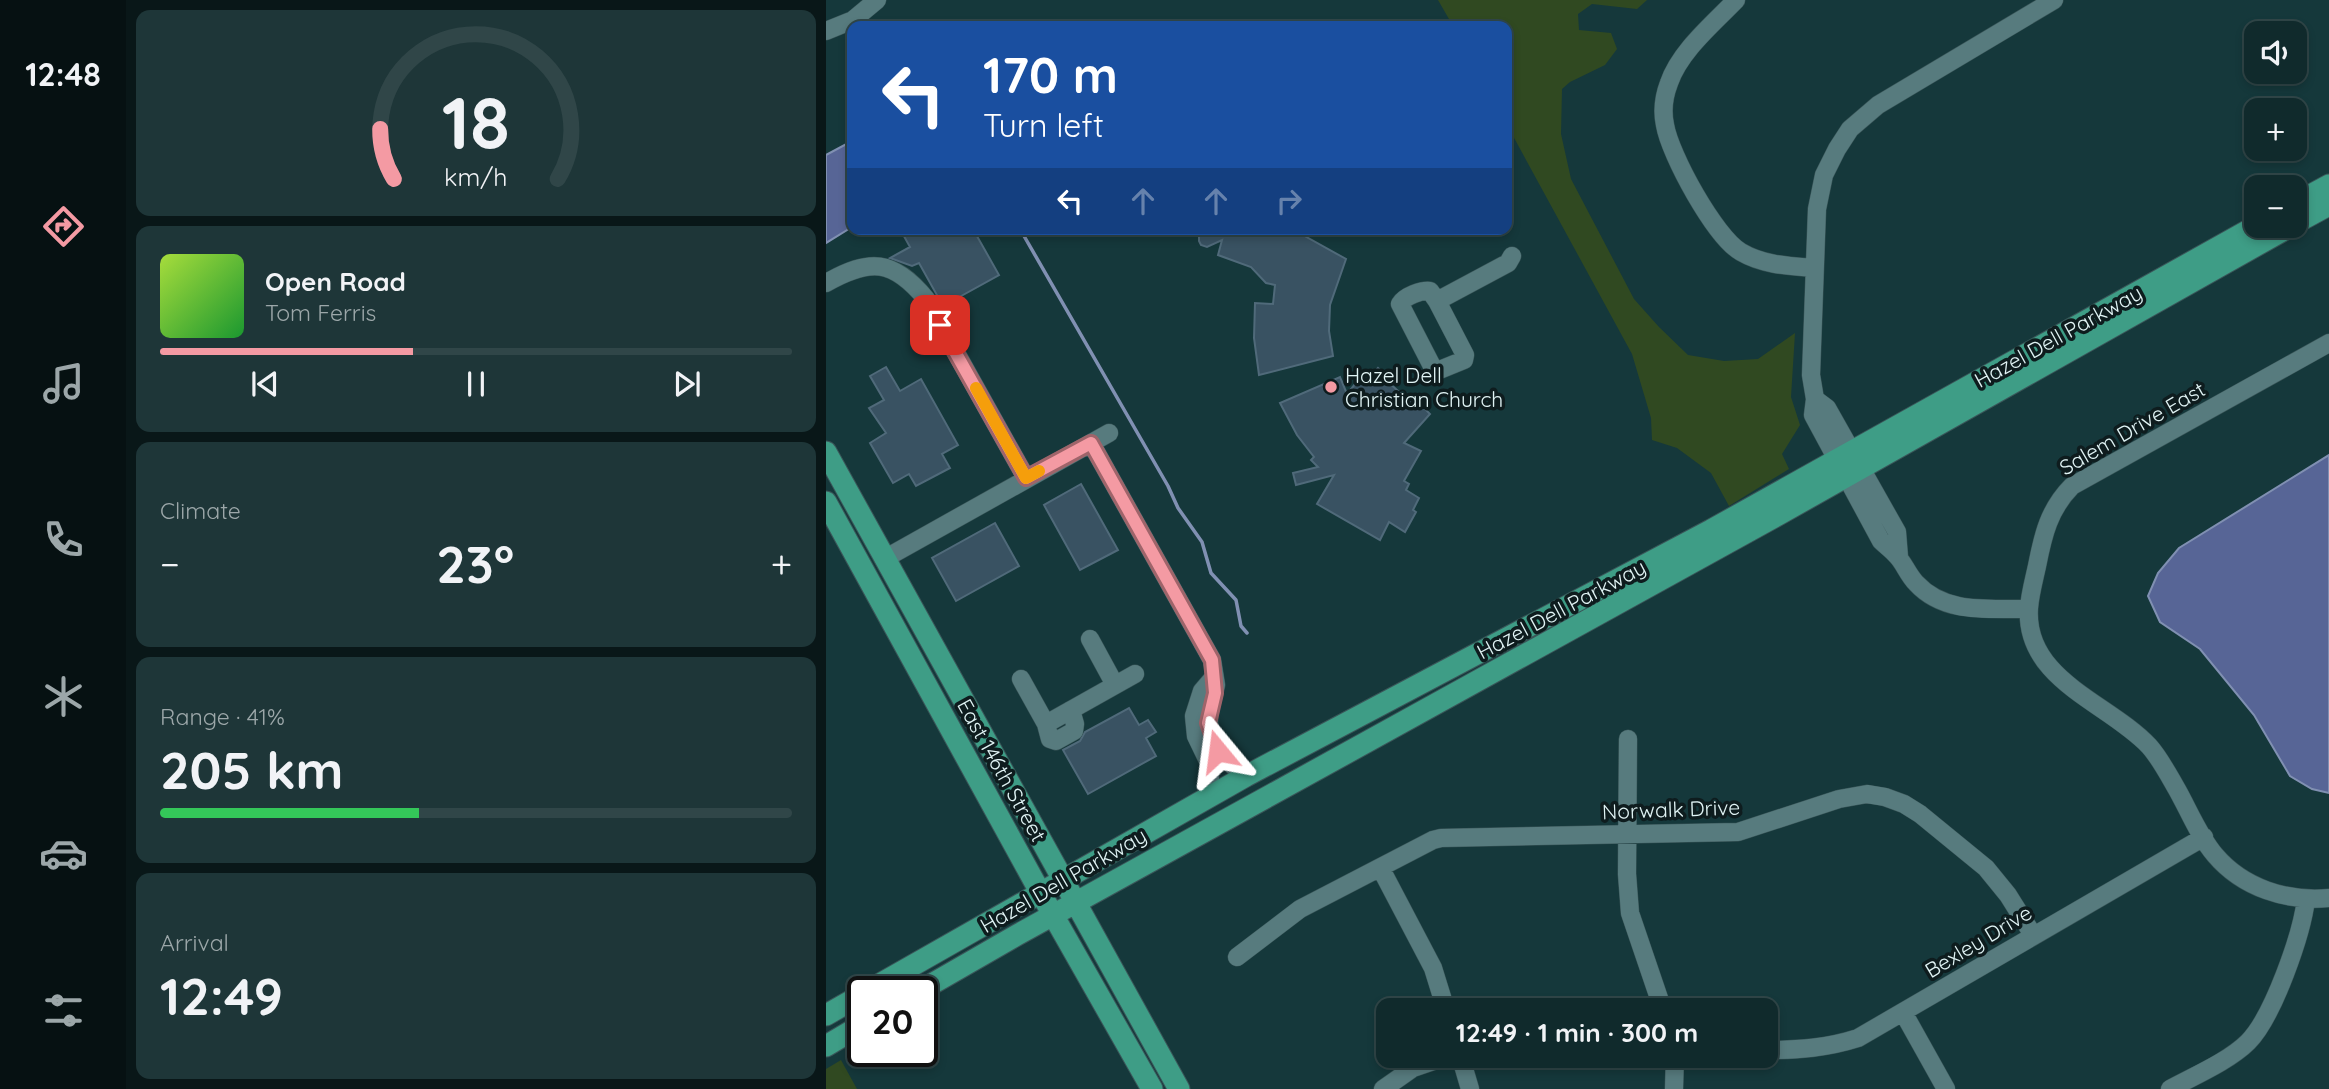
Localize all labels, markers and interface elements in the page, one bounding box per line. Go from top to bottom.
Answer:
map controls [2244,21,2307,238]
button: sound [2244,21,2307,84]
text: 170 m [983,44,1118,105]
icon: left [868,49,959,140]
text: 12:48 [25,54,101,94]
text: 18 [442,76,510,167]
button: + [2244,98,2307,161]
text: Turn left [983,105,1104,145]
text: km/h [444,161,508,192]
button: − [2244,175,2307,238]
icon: left [1051,182,1089,220]
icon: ahead [1124,182,1162,220]
icon: ahead [1197,182,1235,220]
icon: right [1270,182,1308,220]
icon: directions [39,202,88,251]
text: Open Road [265,265,406,298]
street label: Hazel Dell Parkway [1970,279,2146,393]
pin [910,295,970,355]
text: Tom Ferris [265,298,376,327]
icon: arrive [921,306,959,344]
icon: music [39,359,88,408]
place label: Hazel Dell Christian Church [1345,362,1503,412]
icon: previous [246,365,284,403]
icon: pause [457,365,495,403]
icon: next [668,365,706,403]
street label: Salem Drive East [2055,376,2209,480]
marker: Hazel Dell Christian Church [1323,379,1339,395]
text: Climate [160,496,241,525]
icon: phone [39,515,88,564]
text: 23° [436,531,514,596]
text: − [160,540,180,588]
text: + [771,540,792,588]
street label: Hazel Dell Parkway [1472,553,1650,665]
icon: climate [39,672,88,721]
street label: East 146th Street [952,694,1052,846]
text: Range · 41% [160,702,285,731]
position arrow [1181,714,1255,788]
text: 205 km [160,737,344,802]
street label: Norwalk Drive [1602,794,1740,824]
street label: Hazel Dell Parkway [975,822,1151,938]
icon: car [39,829,88,878]
street label: Bexley Drive [1920,899,2036,983]
text: Arrival [160,928,229,957]
text: 12:49 [160,963,283,1028]
speed limit sign: 20 [847,976,938,1067]
icon: filters [39,986,88,1035]
text: 12:49 · 1 min · 300 m [1456,1016,1698,1049]

